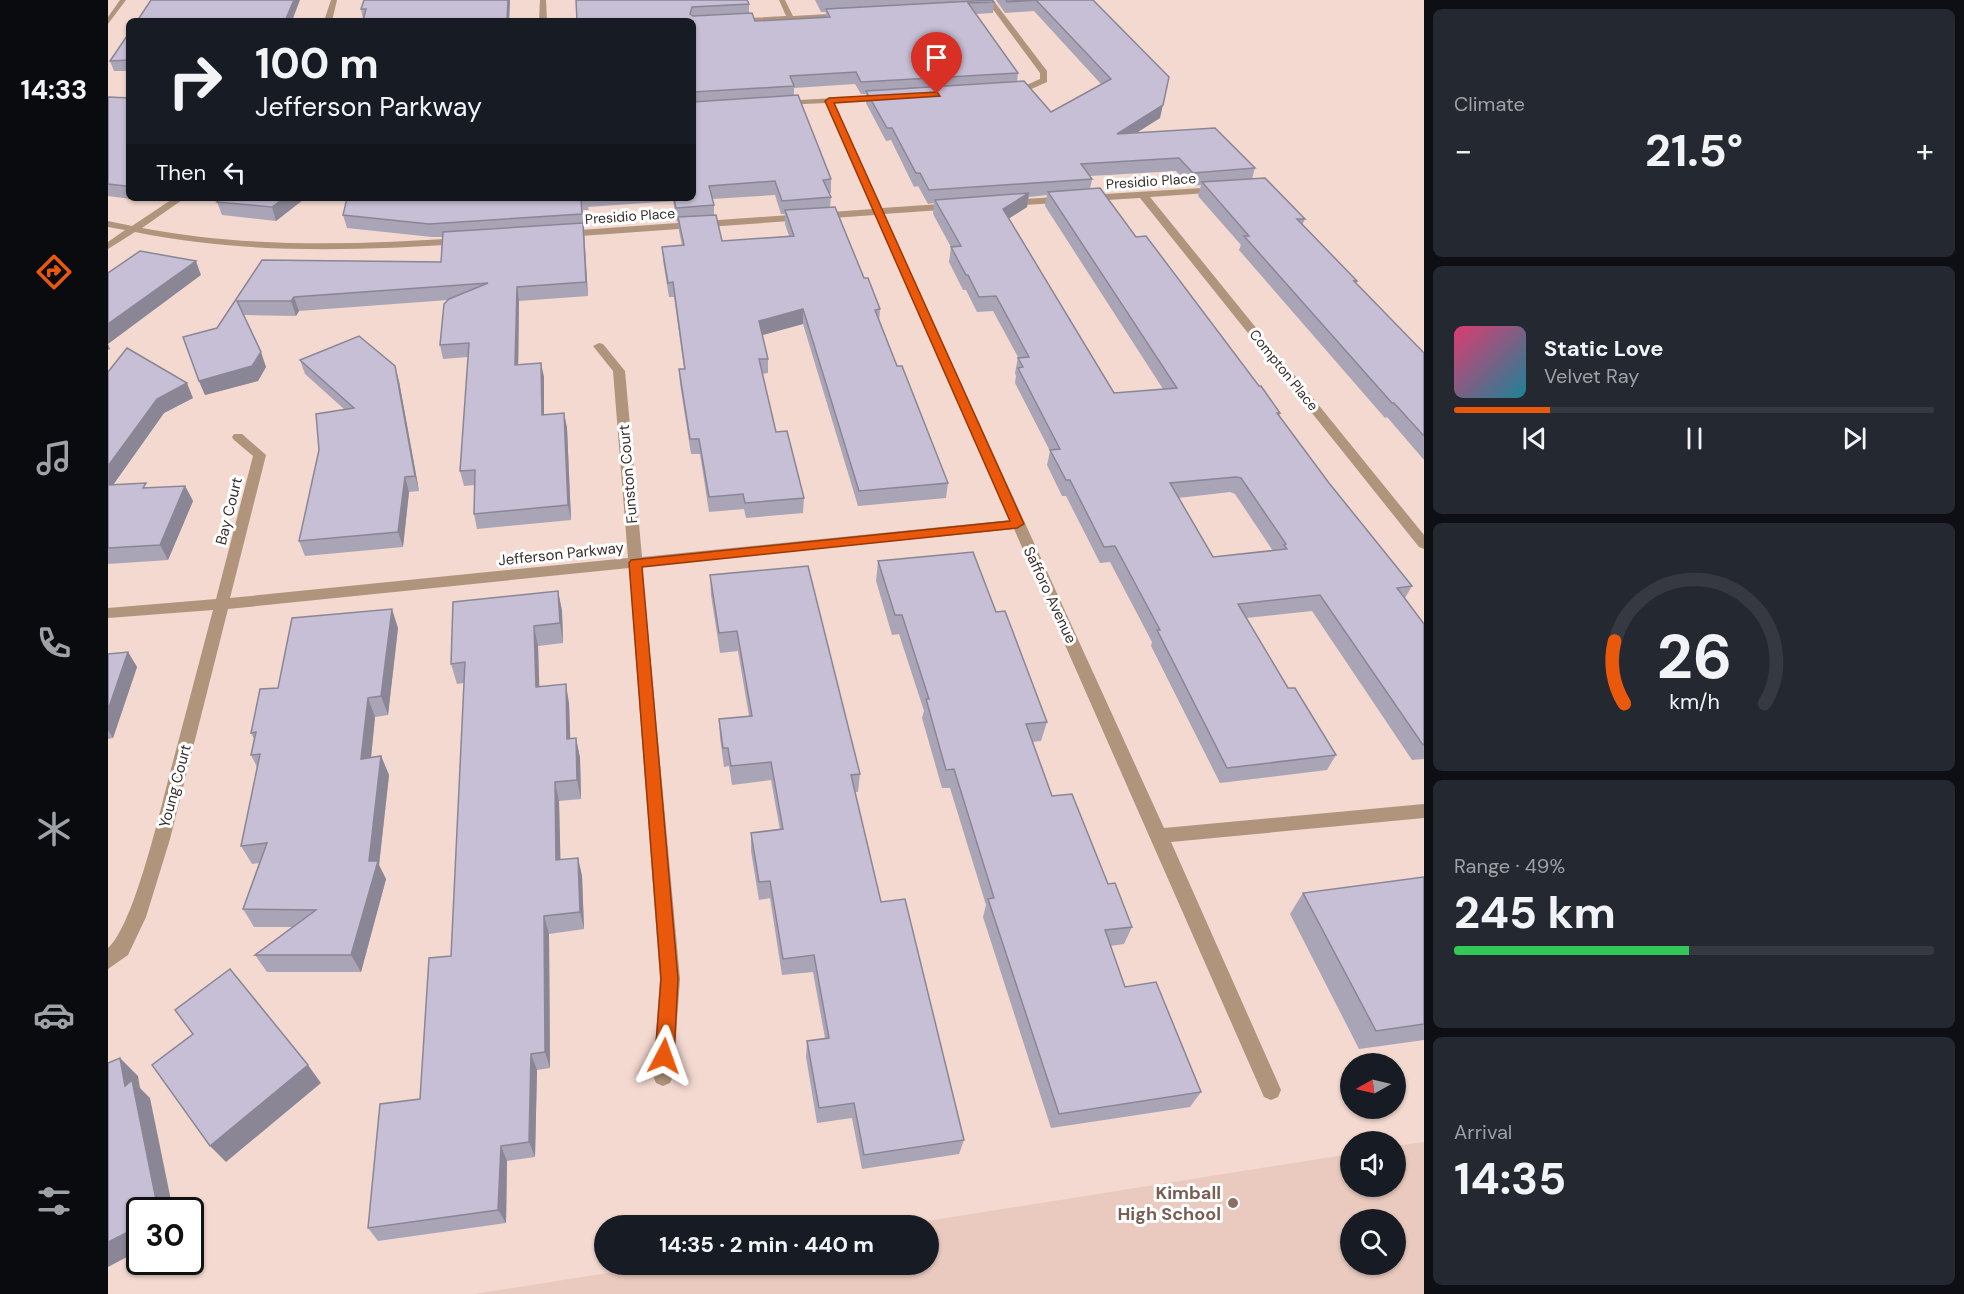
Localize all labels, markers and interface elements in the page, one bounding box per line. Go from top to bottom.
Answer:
pin [911,32,962,94]
text: 100 m [255,36,379,91]
icon: arrive [920,41,953,74]
icon: right [156,42,234,120]
text: 14:33 [21,72,87,107]
text: Jefferson Parkway [255,89,482,124]
text: Climate [1454,91,1525,117]
text: 21.5° [1645,121,1743,180]
text: − [1454,129,1472,172]
text: + [1916,129,1934,172]
icon: left [218,156,251,189]
text: Then [156,158,206,187]
street label: Presidio Place [1105,169,1197,193]
street label: Presidio Place [584,204,676,228]
icon: directions [33,251,75,293]
street label: Compton Place [1246,326,1322,414]
text: Static Love [1544,334,1664,363]
text: Velvet Ray [1544,363,1639,389]
icon: previous [1518,422,1551,455]
icon: pause [1678,422,1711,455]
icon: next [1838,422,1871,455]
street label: Funston Court [614,424,642,524]
icon: music [33,437,75,479]
street label: Bay Court [211,475,247,547]
street label: Jefferson Parkway [497,537,625,571]
street label: Safforo Avenue [1019,543,1081,647]
text: 26 [1656,616,1732,697]
icon: phone [33,622,75,664]
text: km/h [1669,688,1719,716]
street label: Young Court [154,742,196,830]
icon: climate [33,808,75,850]
text: Range · 49% [1454,853,1565,879]
text: 245 km [1454,883,1616,942]
icon: car [33,994,75,1036]
position arrow [632,1024,696,1088]
north arrow [1340,1053,1406,1119]
map controls [1340,1053,1406,1275]
text: Arrival [1454,1119,1512,1145]
button: sound [1340,1131,1406,1197]
text: 14:35 [1454,1149,1566,1208]
icon: filters [33,1180,75,1222]
place label: Kimball High School [1117,1181,1221,1226]
marker: Kimball High School [1226,1196,1240,1210]
speed limit sign: 30 [126,1197,204,1275]
button: search [1340,1209,1406,1275]
text: 14:35 · 2 min · 440 m [659,1230,874,1259]

